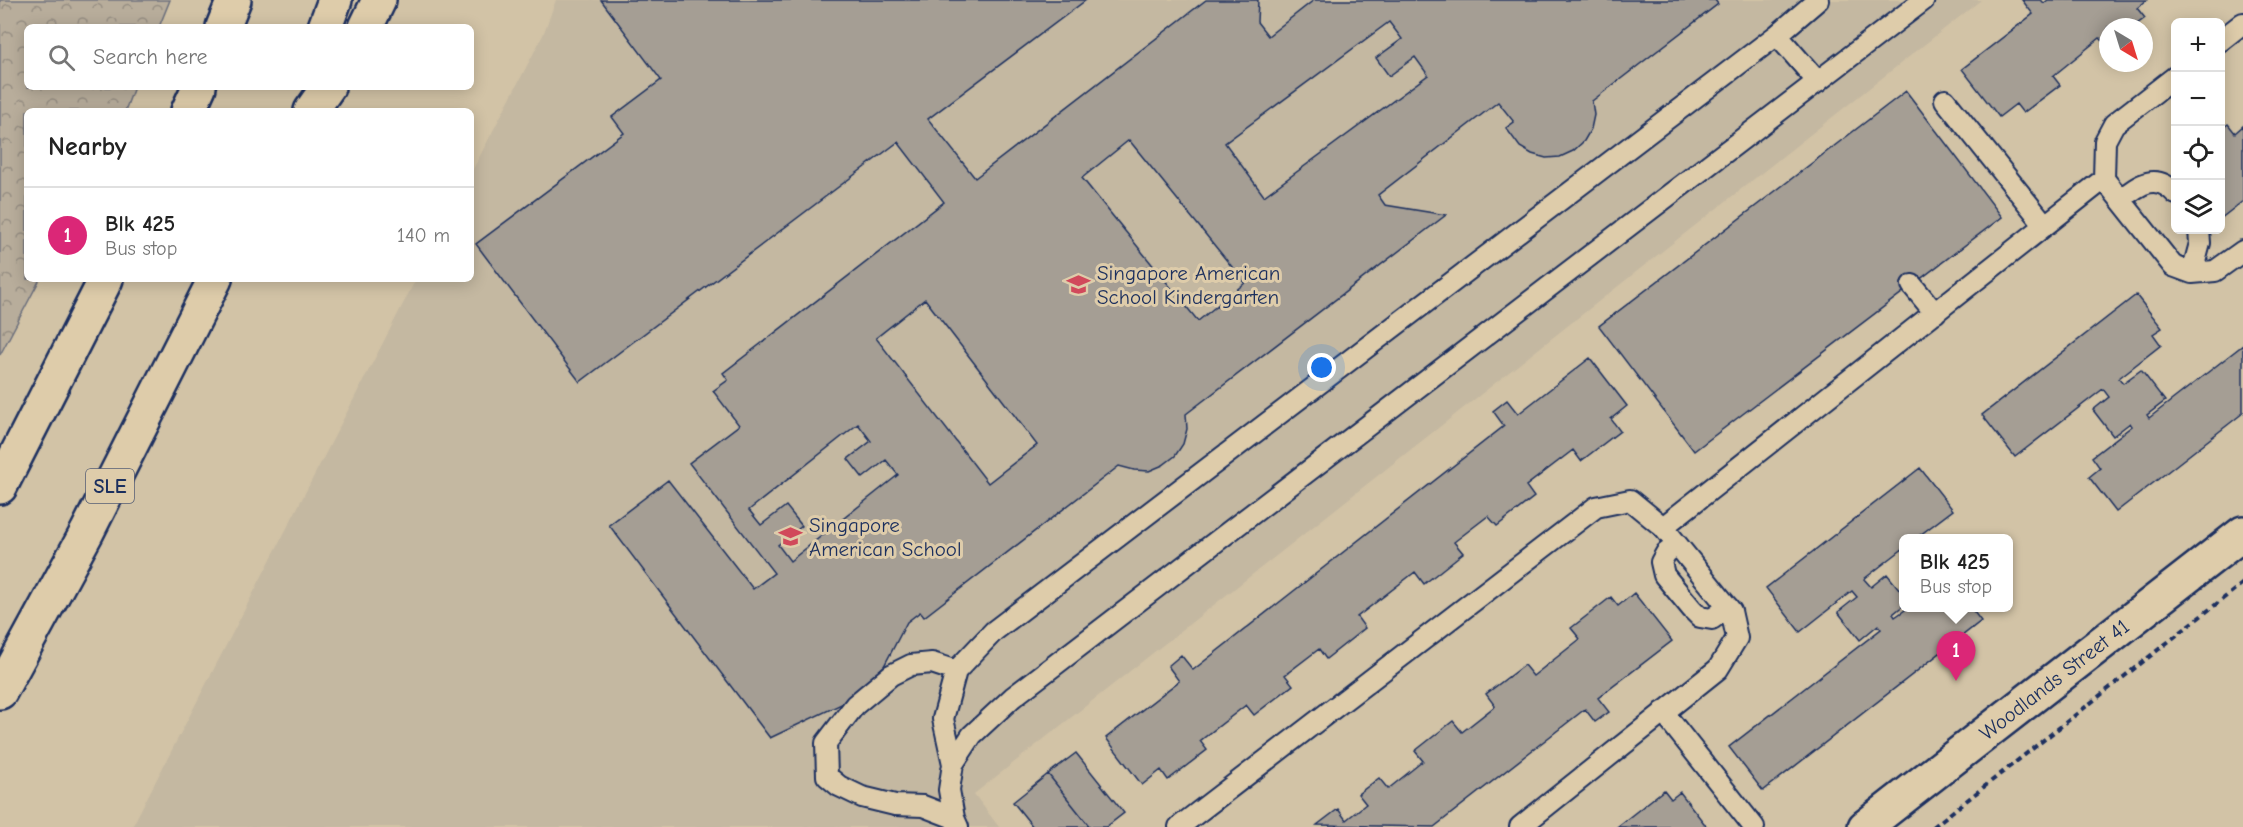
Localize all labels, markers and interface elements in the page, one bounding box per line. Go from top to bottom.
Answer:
north arrow [2099,18,2153,72]
map controls [2171,18,2225,234]
button: + [2171,18,2225,72]
search box [24,24,474,90]
icon: search [45,41,78,74]
text: Search here [93,44,208,70]
button: − [2171,72,2225,126]
button: locate [2171,126,2225,180]
text: Nearby [48,132,127,162]
button: layers [2171,180,2225,234]
text: Blk 425 [105,211,175,237]
text: 1 [64,224,71,247]
text: 140 m [397,224,450,247]
text: Bus stop [105,237,177,260]
place label: Singapore American School Kindergarten [1097,261,1280,309]
school or university icon: Singapore American School Kindergarten [1066,272,1092,298]
your location [1307,353,1336,382]
road number: SLE [86,469,134,503]
place label: Singapore American School [809,513,962,561]
school or university icon: Singapore American School [778,524,804,550]
popup [1899,534,2013,612]
text: Blk 425 [1920,549,1990,575]
text: Bus stop [1920,575,1992,598]
street label: Woodlands Street 41 [1975,614,2134,745]
pin: 1 [1936,632,1976,681]

